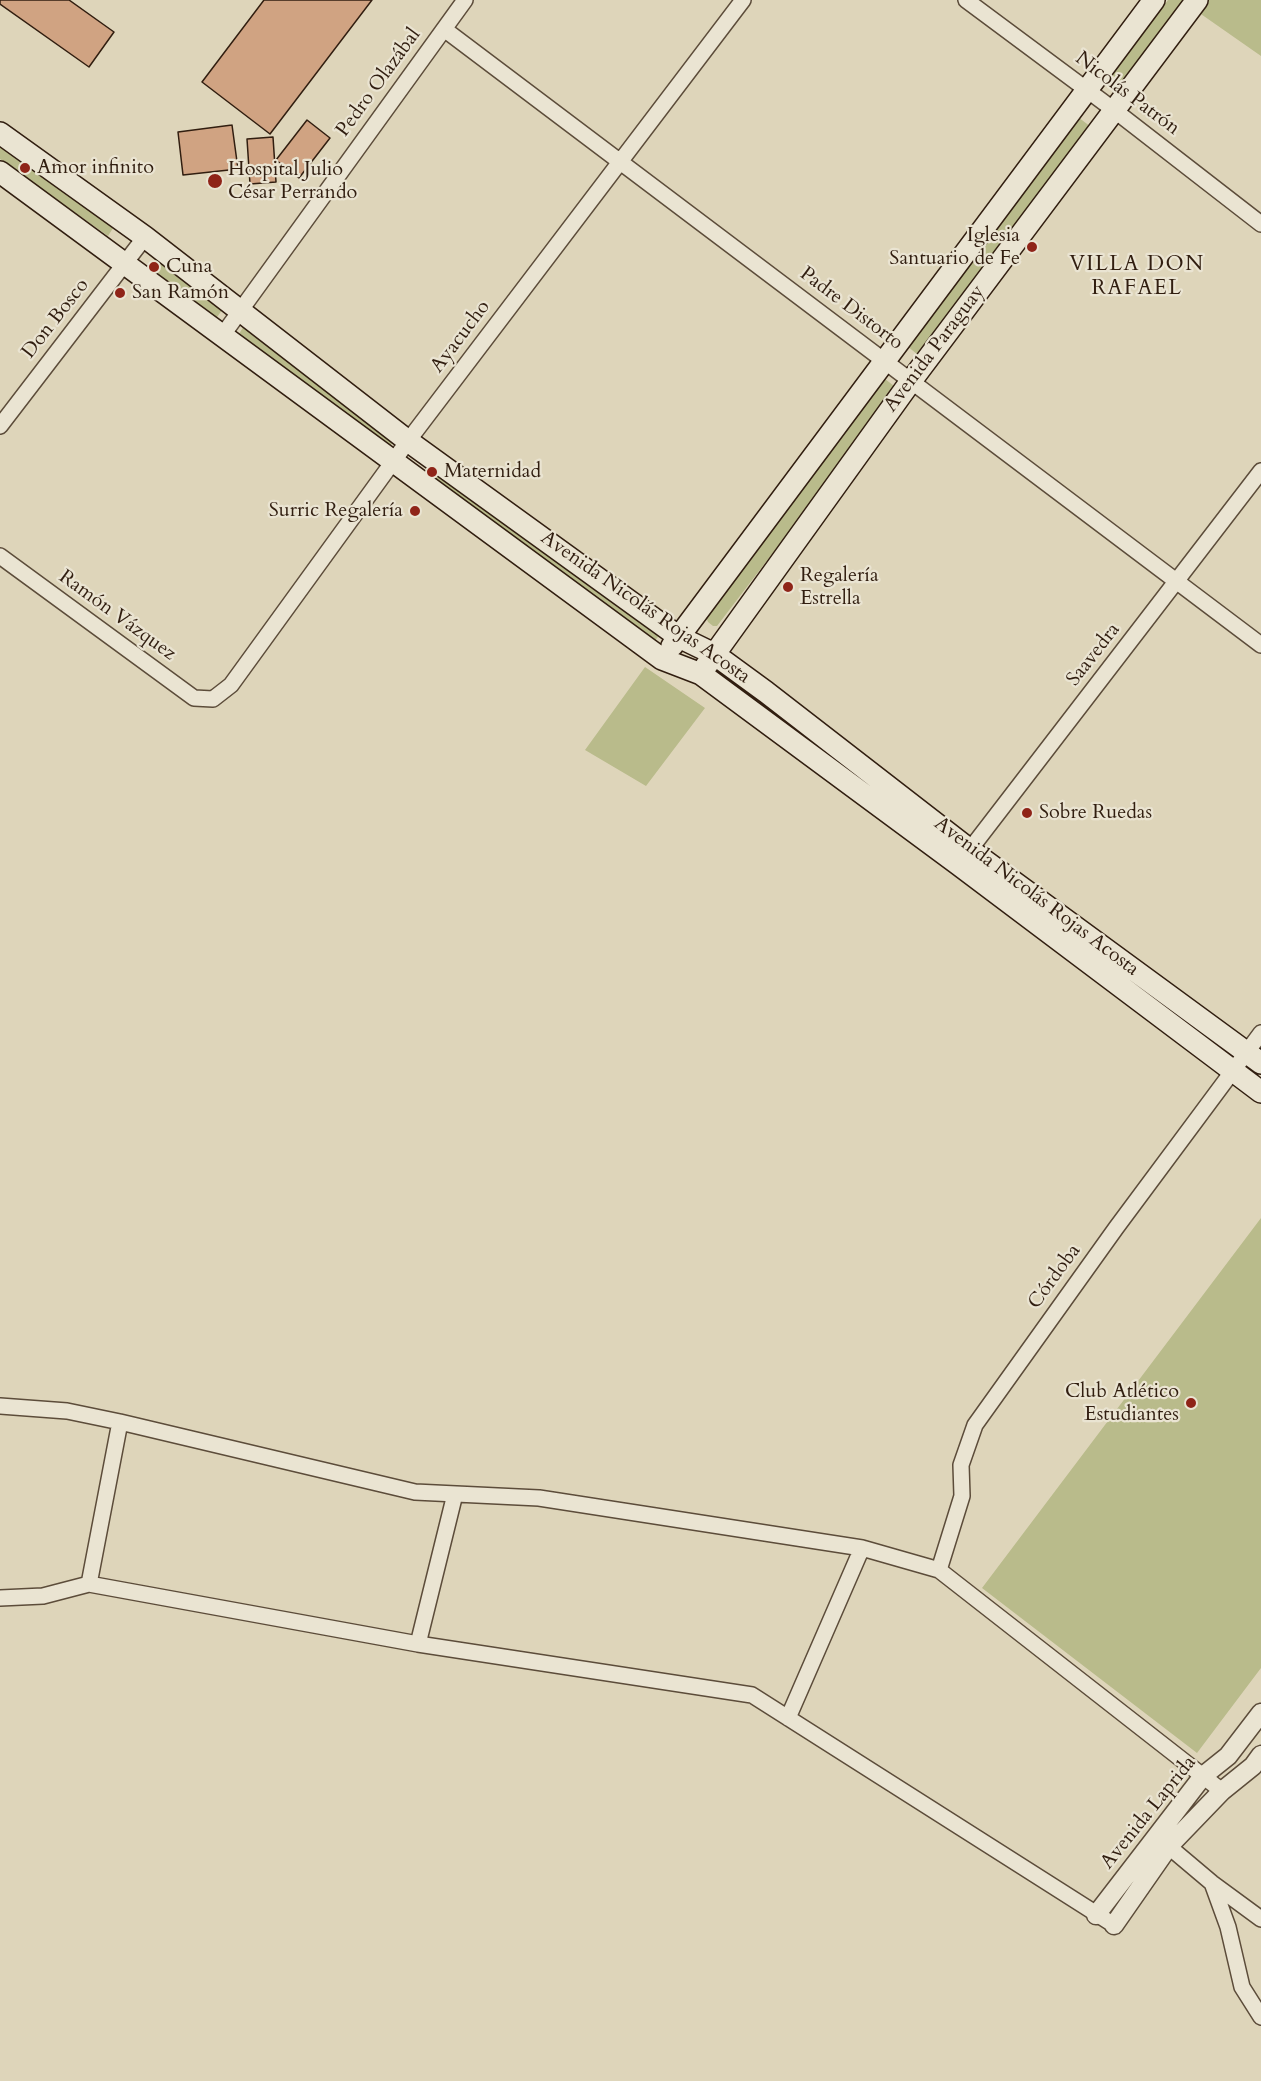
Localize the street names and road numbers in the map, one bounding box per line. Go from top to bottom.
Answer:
street label: Pedro Olazábal [332,24,426,142]
street label: Nicolás Patrón [1070,47,1184,141]
street label: Padre Distorto [795,262,907,356]
street label: Don Bosco [17,274,95,364]
street label: Avenida Paraguay [879,281,991,417]
street label: Ayacucho [426,296,496,378]
street label: Avenida Nicolás Rojas Acosta [536,526,754,690]
street label: Ramón Vázquez [54,565,180,667]
street label: Saavedra [1062,619,1126,691]
street label: Avenida Nicolás Rojas Acosta [929,812,1143,982]
street label: Córdoba [1023,1240,1087,1314]
street label: Avenida Laprida [1096,1752,1202,1874]

